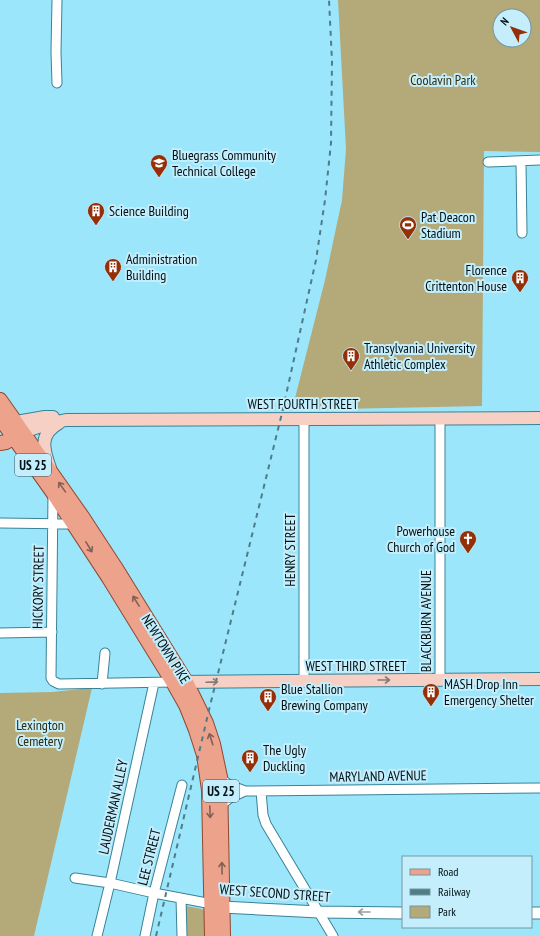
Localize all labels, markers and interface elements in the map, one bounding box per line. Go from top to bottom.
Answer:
north arrow [492,8,532,48]
text: N [497,15,512,28]
park label: Coolavin Park [410,71,476,89]
place label: Bluegrass Community Technical College [172,146,277,180]
school or university icon: Bluegrass Community Technical College [149,153,169,178]
building icon: Science Building [86,201,106,226]
place label: Science Building [109,202,189,220]
place label: Pat Deacon Stadium [421,208,475,242]
sports icon: Pat Deacon Stadium [398,215,418,240]
place label: Administration Building [126,250,197,284]
building icon: Administration Building [103,257,123,282]
place label: Florence Crittenton House [425,261,507,295]
building icon: Florence Crittenton House [510,268,530,293]
place label: Transylvania University Athletic Complex [364,339,476,373]
building icon: Transylvania University Athletic Complex [341,346,361,371]
street label: WEST FOURTH STREET [248,395,359,413]
road number: US 25 [15,454,51,476]
one-way arrow [58,482,66,493]
street label: HENRY STREET [281,513,299,587]
place label: Powerhouse Church of God [387,522,455,556]
church icon: Powerhouse Church of God [458,529,478,554]
one-way arrow [86,541,94,553]
street label: HICKORY STREET [28,544,48,629]
street label: BLACKBURN AVENUE [417,570,435,672]
one-way arrow [132,595,140,607]
street label: NEWTOWN PIKE [138,611,194,687]
street label: WEST THIRD STREET [305,657,407,675]
place label: MASH Drop Inn Emergency Shelter [444,675,534,709]
one-way arrow [377,677,390,684]
one-way arrow [205,678,218,686]
place label: Blue Stallion Brewing Company [281,680,369,714]
building icon: MASH Drop Inn Emergency Shelter [421,682,441,707]
building icon: Blue Stallion Brewing Company [258,687,278,712]
park label: Lexington Cemetery [16,716,64,750]
one-way arrow [207,734,215,746]
place label: The Ugly Duckling [263,741,307,775]
building icon: The Ugly Duckling [240,748,260,773]
street label: LAUDERMAN ALLEY [94,757,132,856]
street label: MARYLAND AVENUE [329,766,427,786]
road number: US 25 [203,780,239,802]
one-way arrow [206,805,214,818]
street label: LEE STREET [133,826,165,887]
legend [402,856,532,928]
one-way arrow [218,862,226,875]
text: Road [438,864,458,879]
street label: WEST SECOND STREET [219,880,332,906]
text: Railway [438,884,471,899]
text: Park [438,904,456,919]
one-way arrow [358,908,371,916]

